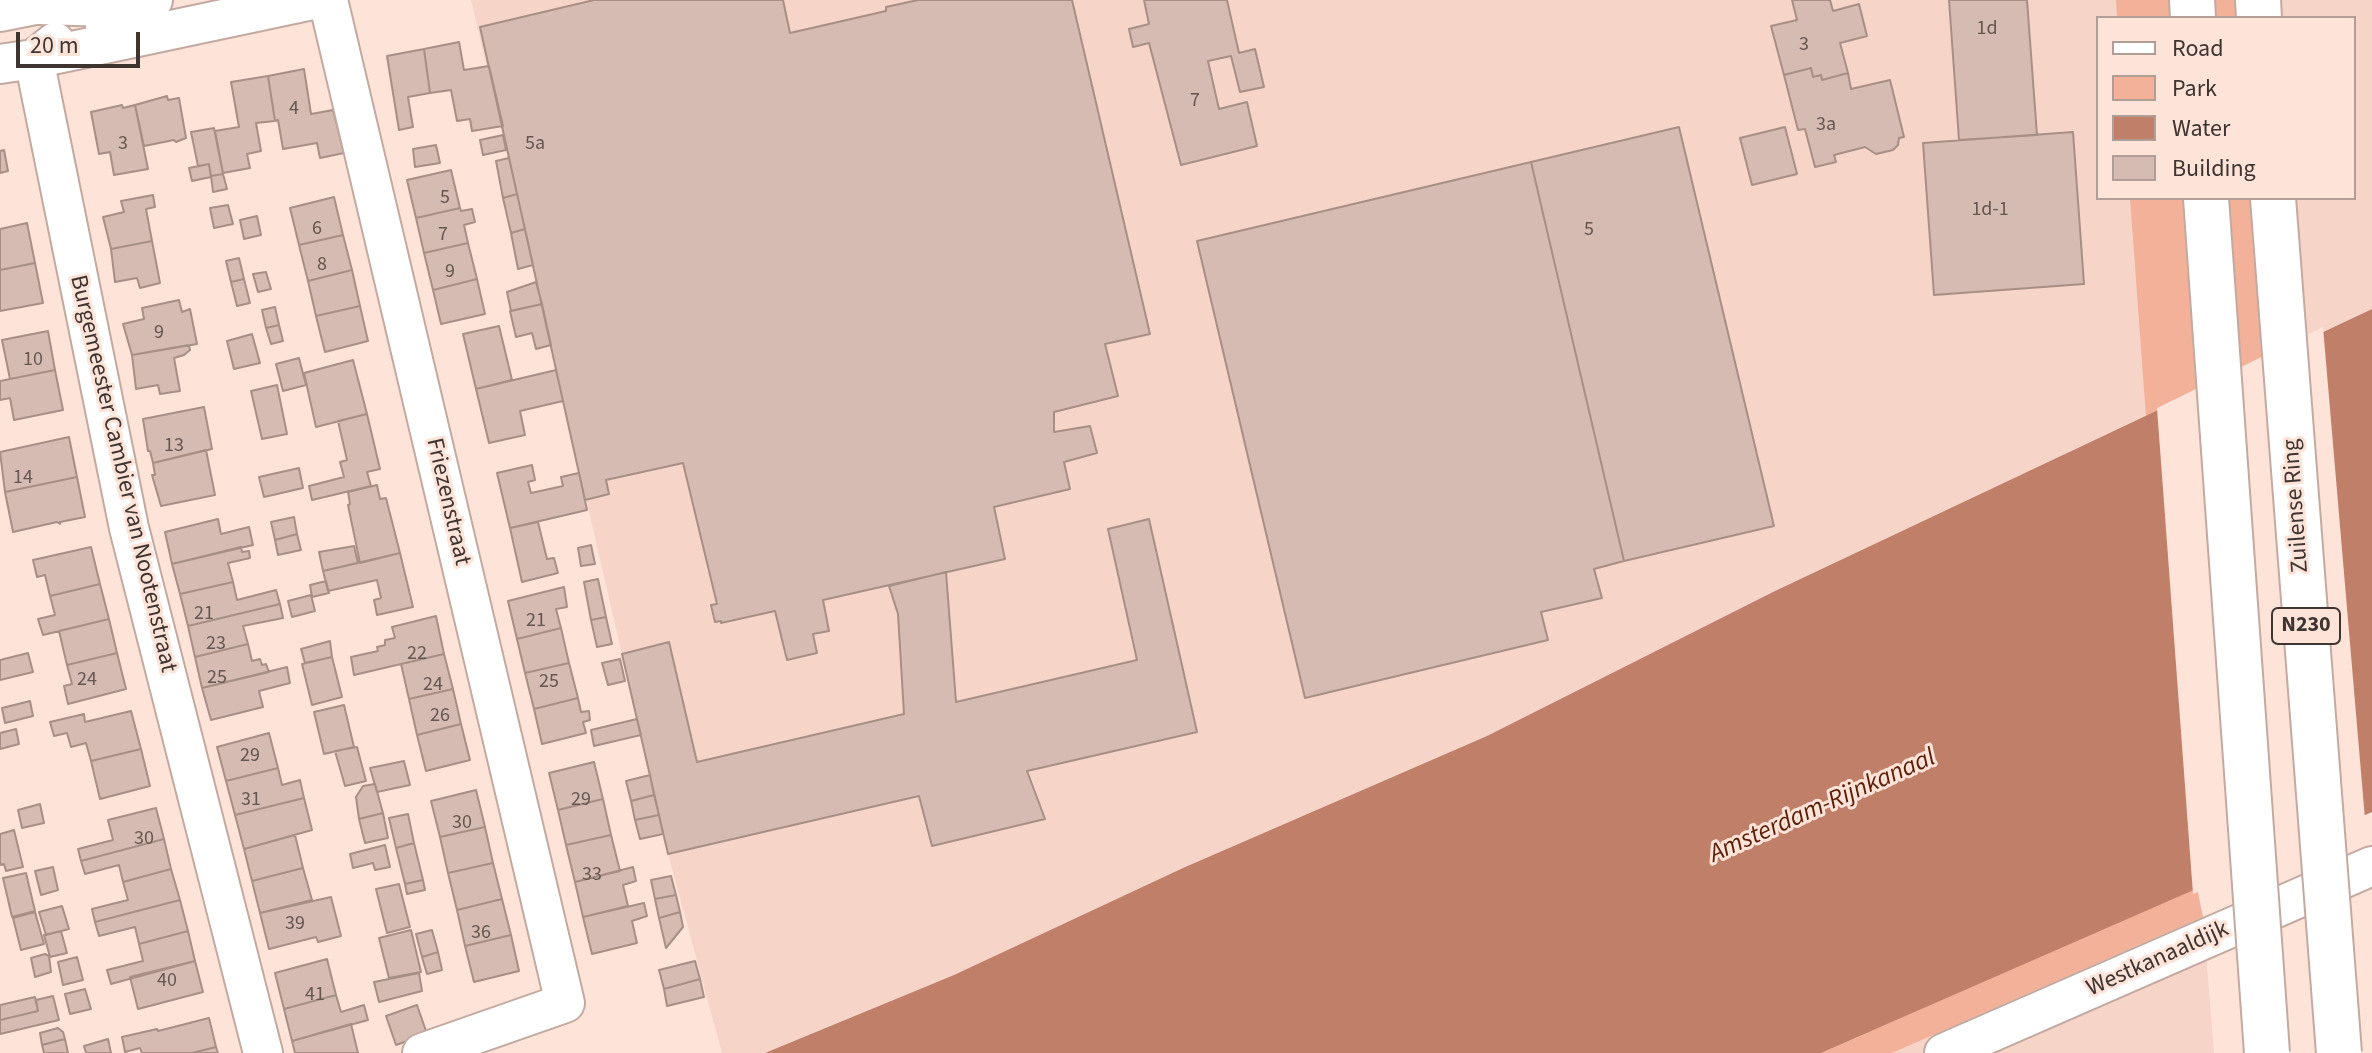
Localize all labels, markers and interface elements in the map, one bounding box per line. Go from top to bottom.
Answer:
scale bar [20,16,144,66]
legend [2096,16,2356,200]
house number: 1d [1976,18,1998,42]
text: 20 m [30,28,79,63]
text: Road [2172,31,2224,66]
house number: 3 [1799,34,1809,58]
text: Park [2172,71,2217,106]
house number: 7 [1190,90,1200,114]
house number: 4 [289,98,299,122]
text: Water [2172,111,2230,146]
house number: 3a [1816,114,1836,138]
house number: 3 [118,133,128,157]
house number: 5a [525,133,545,157]
text: Building [2172,151,2256,186]
house number: 5 [440,187,450,211]
house number: 1d-1 [1971,199,2009,223]
house number: 6 [312,218,322,242]
house number: 5 [1584,219,1594,243]
house number: 7 [438,224,448,248]
house number: 8 [317,254,327,278]
house number: 9 [445,261,455,285]
street label: Burgemeester Cambier van Nootenstraat [62,272,182,676]
house number: 9 [154,322,164,346]
house number: 10 [23,349,43,373]
house number: 13 [164,435,184,459]
street label: Friezenstraat [418,435,476,569]
street label: Zuilense Ring [2278,438,2316,574]
house number: 14 [13,467,33,491]
house number: 21 [194,603,214,627]
road number: N230 [2272,608,2340,644]
house number: 21 [526,610,546,634]
house number: 23 [206,633,226,657]
house number: 22 [407,643,427,667]
house number: 25 [207,667,227,691]
house number: 24 [77,669,97,693]
house number: 25 [539,671,559,695]
house number: 24 [423,674,443,698]
house number: 26 [430,705,450,729]
water label: Amsterdam-Rijnkanaal [1705,743,1941,871]
house number: 29 [240,745,260,769]
house number: 31 [241,789,261,813]
house number: 29 [571,789,591,813]
house number: 30 [452,812,472,836]
house number: 30 [134,828,154,852]
house number: 33 [582,864,602,888]
house number: 39 [285,913,305,937]
street label: Westkanaaldijk [2082,916,2234,1004]
house number: 36 [471,922,491,946]
house number: 40 [157,970,177,994]
house number: 41 [305,984,325,1008]

